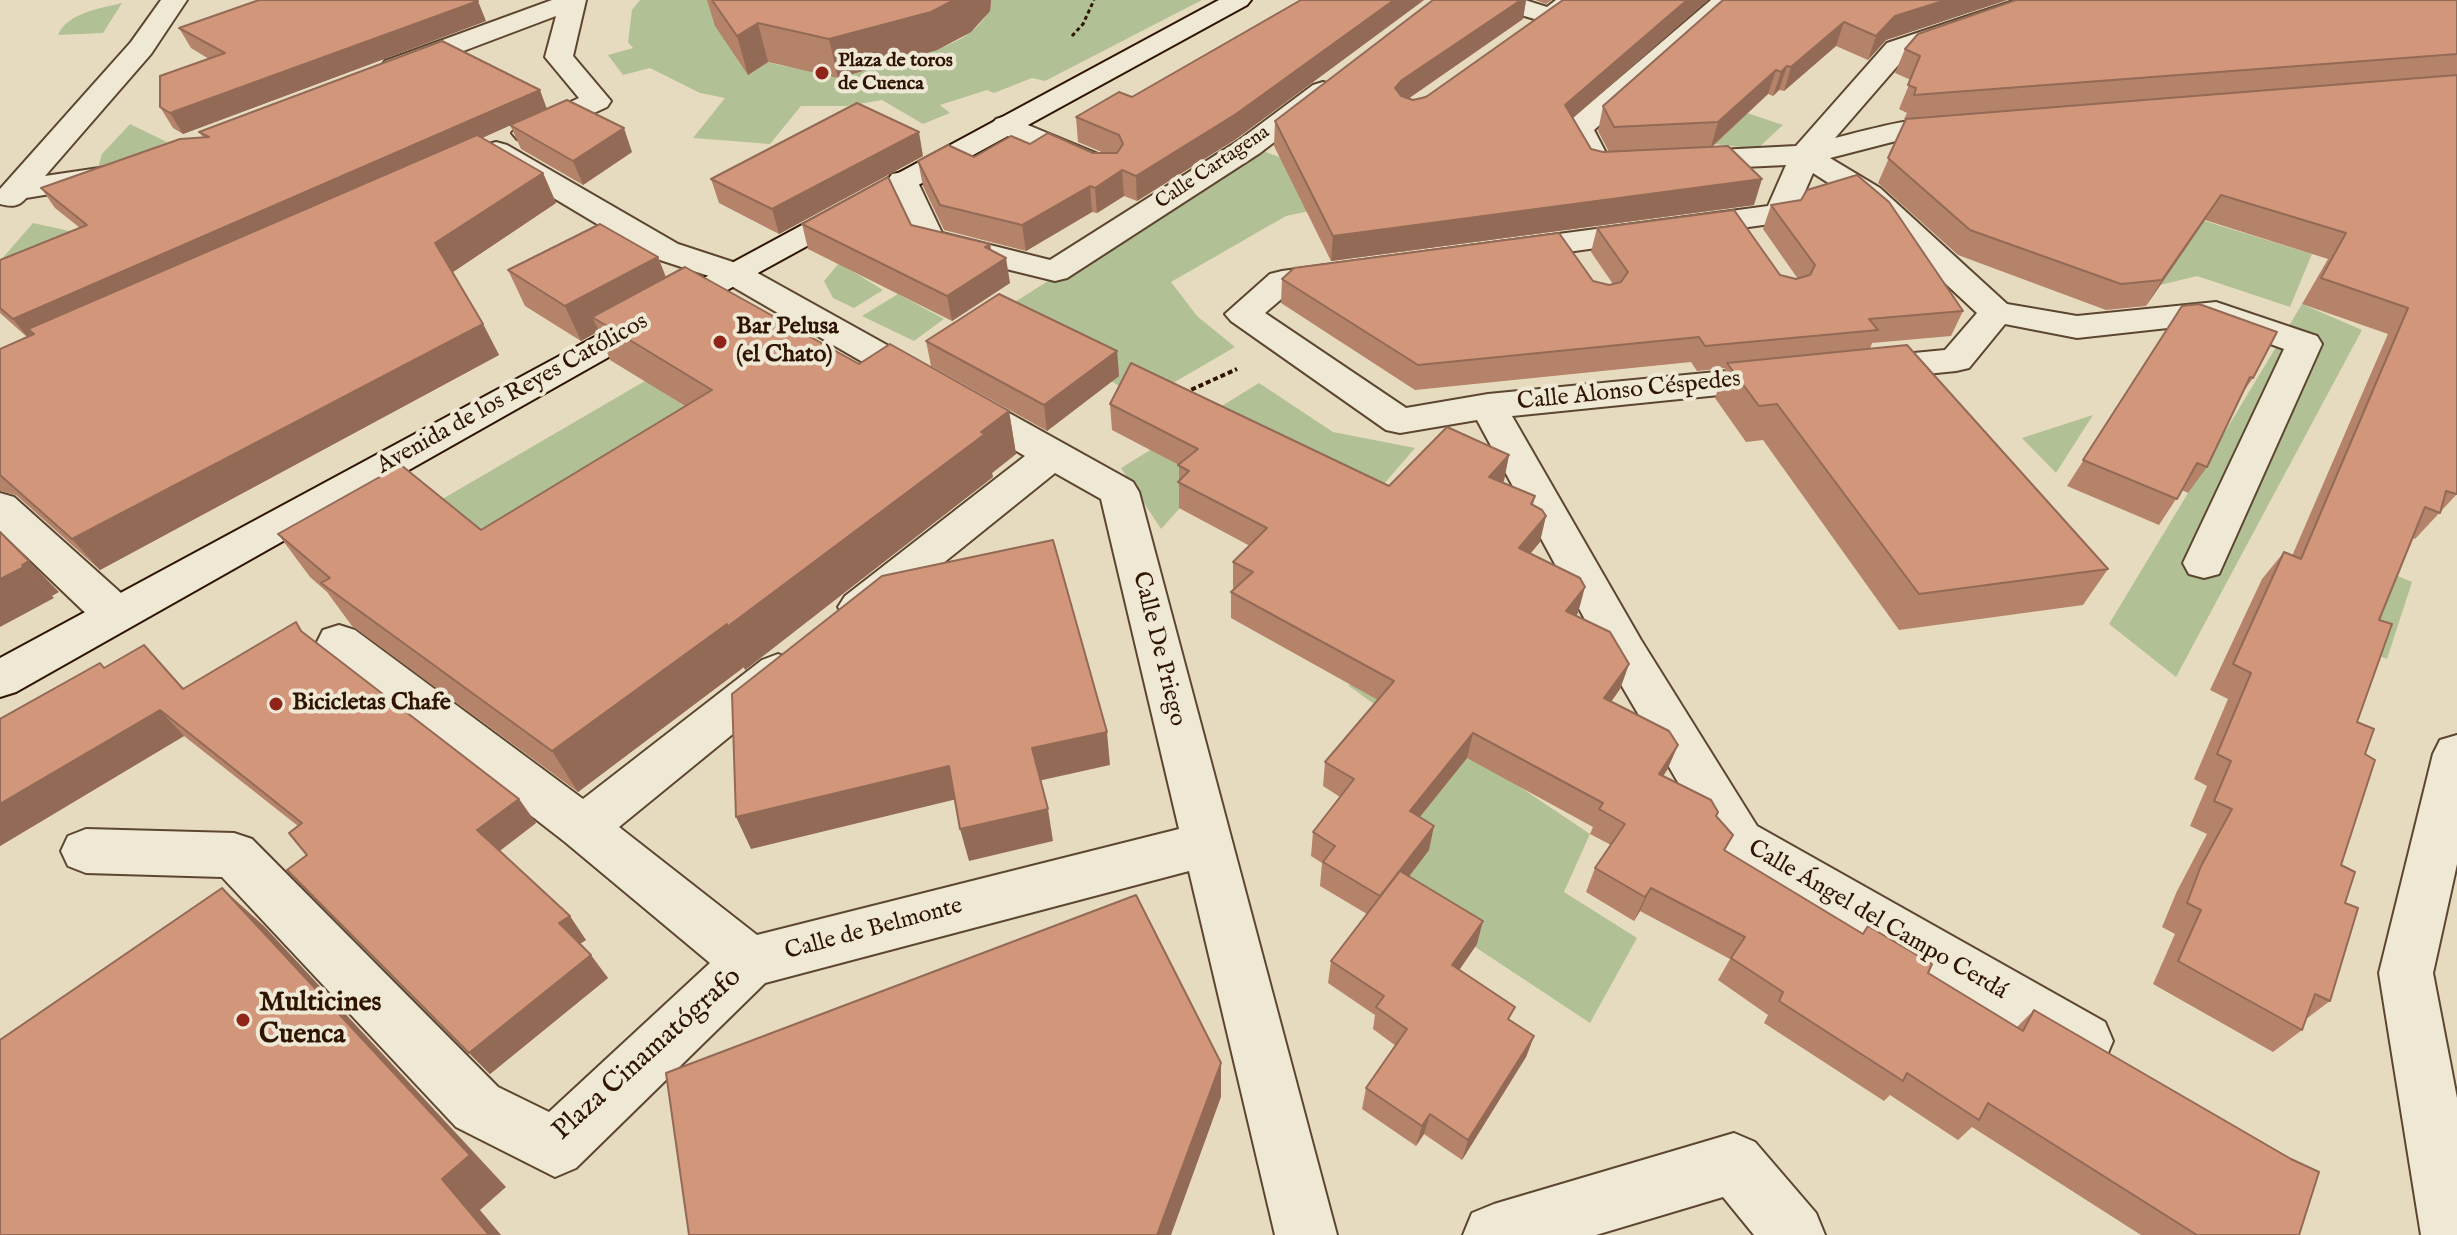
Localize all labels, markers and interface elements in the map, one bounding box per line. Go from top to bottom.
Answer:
place label: Plaza de toros de Cuenca [838,50,953,97]
marker: Plaza de toros de Cuenca [813,64,831,82]
street label: Calle Cartagena [1151,121,1275,215]
street label: Avenida de los Reyes Católicos [372,308,654,482]
place label: Bar Pelusa (el Chato) [736,314,839,370]
marker: Bar Pelusa (el Chato) [711,333,729,351]
street label: Calle Alonso Céspedes [1516,366,1742,418]
street label: Calle De Priego [1125,569,1191,729]
place label: Bicicletas Chafe [292,690,451,718]
marker: Bicicletas Chafe [267,695,285,713]
street label: Calle Ángel del Campo Cerdá [1742,835,2012,1007]
street label: Calle de Belmonte [782,892,966,968]
street label: Plaza Cinamatógrafo [547,961,749,1149]
place label: Multicines Cuenca [259,987,381,1053]
marker: Multicines Cuenca [234,1011,252,1029]

